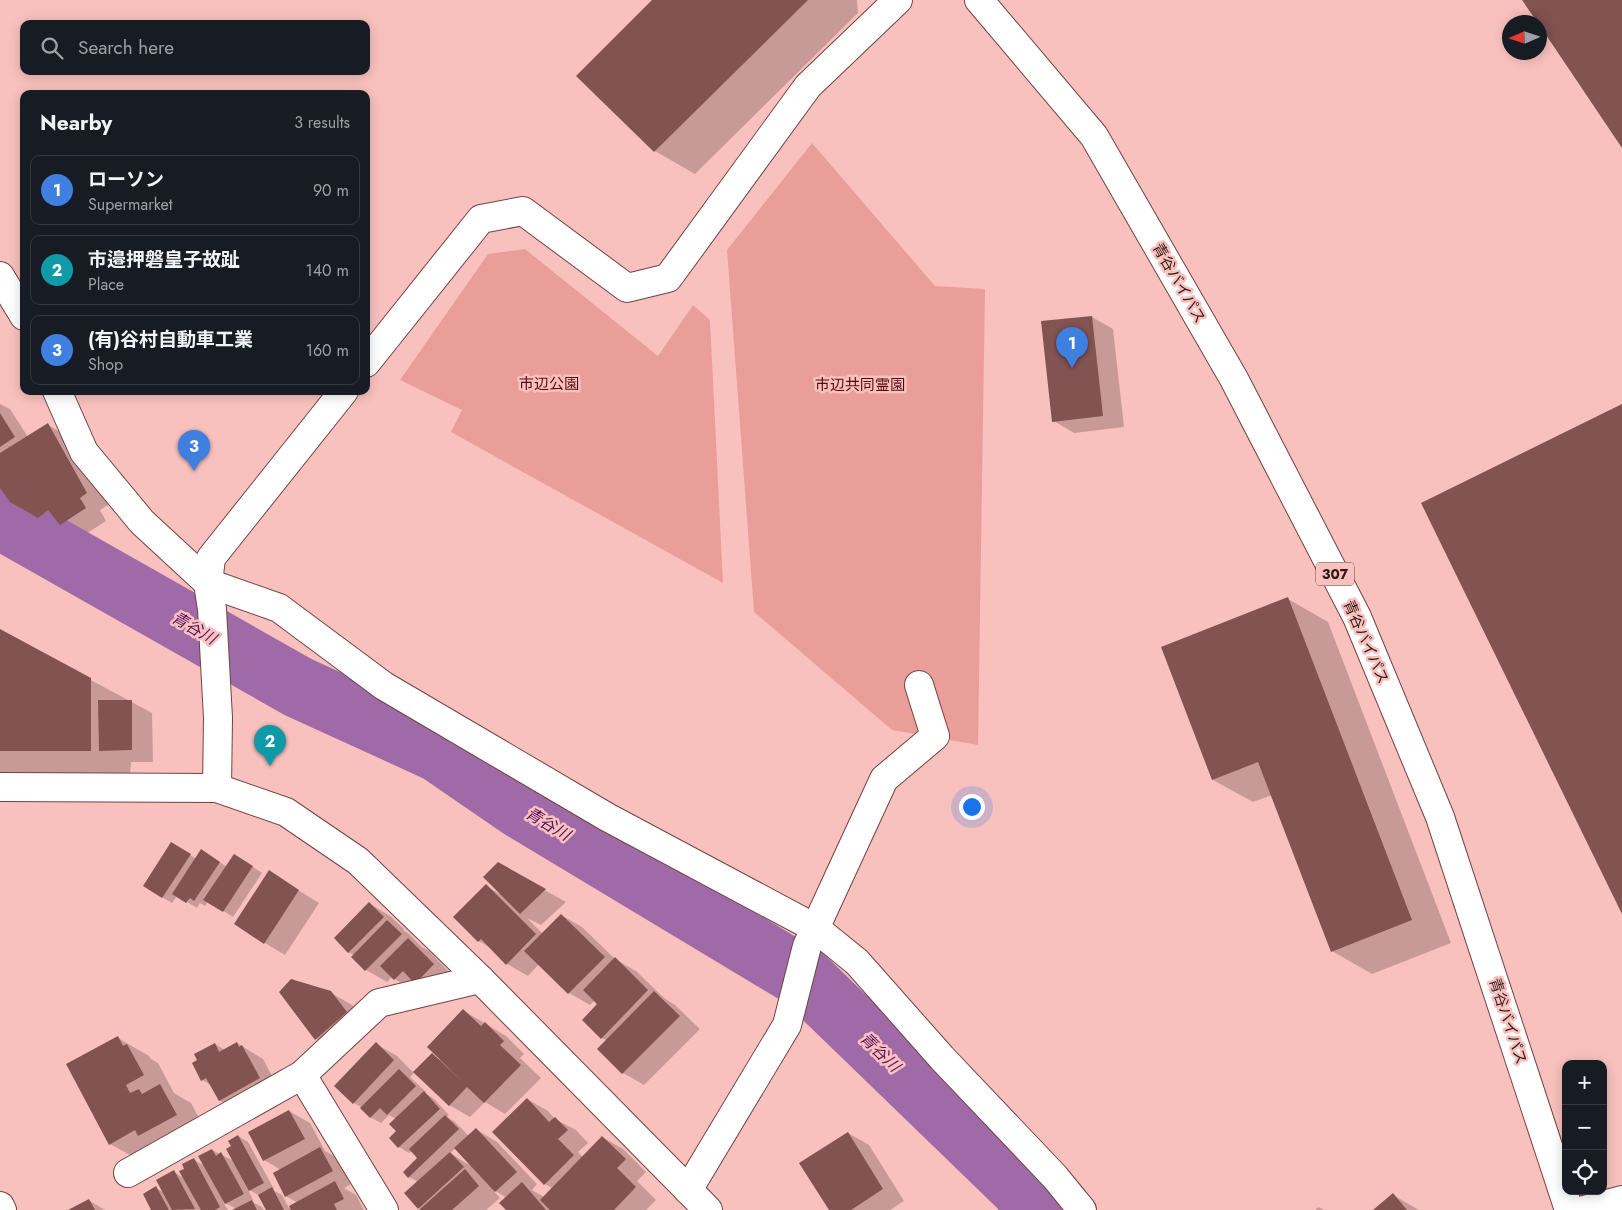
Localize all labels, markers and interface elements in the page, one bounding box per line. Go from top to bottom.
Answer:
north arrow [1502,15,1547,60]
search box [20,20,370,75]
icon: search [38,34,66,62]
text: Search here [78,34,174,61]
text: Nearby [40,108,112,138]
text: 3 results [294,111,350,134]
text: ローソン [88,166,164,193]
text: 1 [53,179,61,202]
text: 90 m [313,179,349,202]
text: Supermarket [88,193,173,216]
street label: 青谷バイパス [1147,239,1211,327]
text: 市邉押磐皇子故趾 [88,246,240,273]
text: 2 [52,259,62,282]
text: 140 m [306,259,349,282]
text: Place [88,273,124,296]
text: (有)谷村自動車工業 [88,326,253,353]
pin: 1 [1056,327,1088,368]
text: 3 [52,339,62,362]
text: 160 m [306,339,349,362]
text: Shop [88,353,123,376]
park label: 市辺公園 [519,373,579,395]
park label: 市辺共同霊園 [815,374,905,396]
pin: 3 [178,430,210,471]
road number: 307 [1316,562,1354,586]
street label: 青谷バイパス [1338,597,1394,687]
water label: 青谷川 [167,606,222,651]
pin: 2 [254,725,286,766]
your location [959,794,985,820]
water label: 青谷川 [521,802,576,847]
street label: 青谷バイパス [1484,975,1532,1067]
water label: 青谷川 [855,1027,907,1078]
map controls [1562,1060,1607,1195]
button: + [1562,1060,1607,1105]
button: − [1562,1105,1607,1150]
button: locate [1562,1150,1607,1195]

